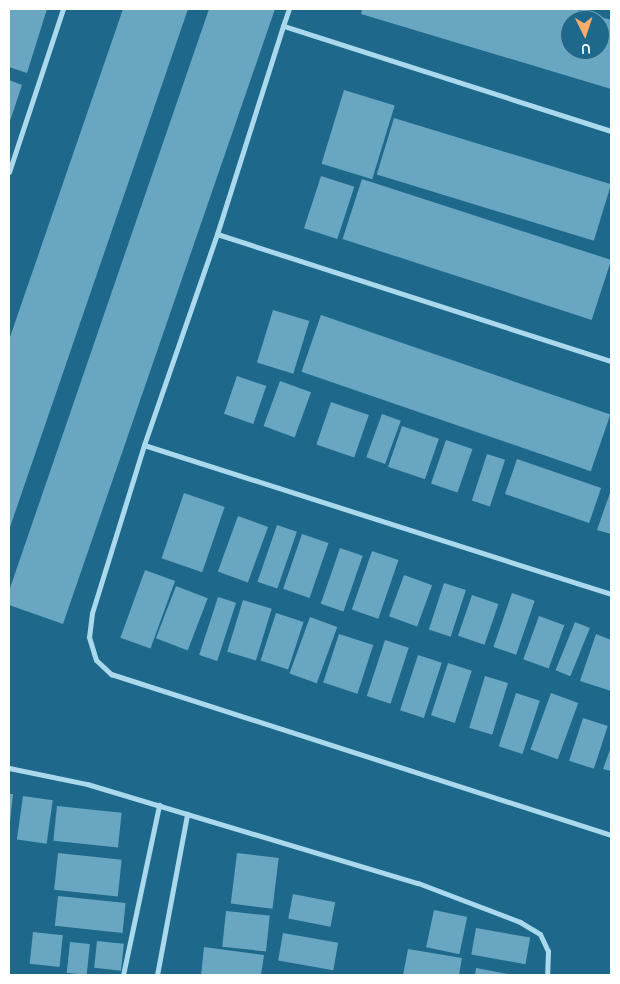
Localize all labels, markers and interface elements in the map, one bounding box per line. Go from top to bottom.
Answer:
north arrow [560,10,610,60]
text: U [580,40,592,58]

